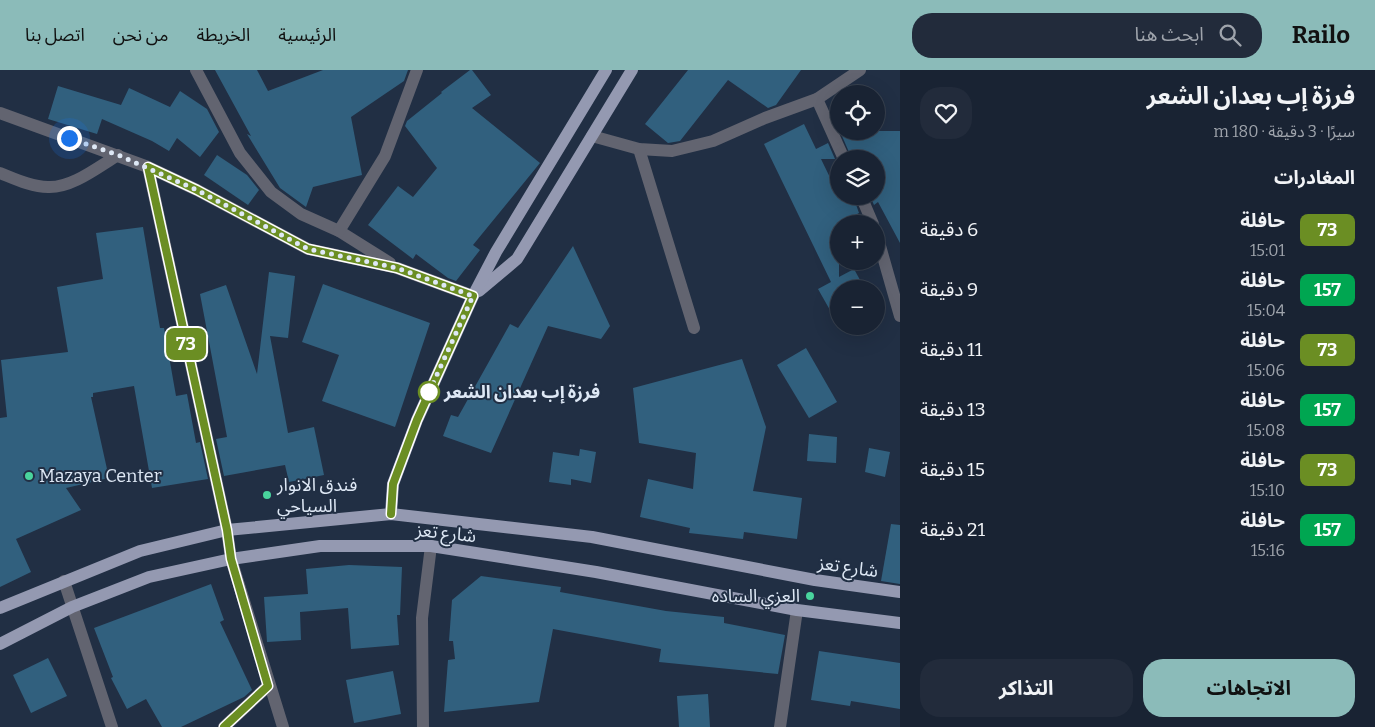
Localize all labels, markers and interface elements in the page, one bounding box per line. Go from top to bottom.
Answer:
search box [912,13,1262,58]
icon: search [1216,21,1244,49]
text: Railo [1292,21,1350,49]
text: ابحث هنا [1135,23,1204,46]
text: اتصل بنا [25,24,85,46]
text: من نحن [113,24,168,46]
text: الخريطة [196,24,250,46]
text: الرئيسية [278,24,336,46]
text: فرزة إب بعدان الشعر [1147,82,1355,110]
map controls [830,85,885,335]
button: locate [830,85,885,140]
button: heart [920,87,972,139]
text: سيرًا · 3 دقيقة · 180 m [1214,122,1355,141]
your location [57,126,82,151]
button: layers [830,150,885,205]
text: المغادرات [1274,166,1355,189]
text: حافلة [1240,209,1285,232]
button: + [830,215,885,270]
text: 6 دقيقة [920,218,978,241]
text: 73 [1318,219,1337,241]
text: 15:01 [1250,241,1285,260]
text: حافلة [1240,269,1285,292]
text: 9 دقيقة [920,278,978,301]
text: 157 [1314,279,1341,301]
button: − [830,280,885,335]
text: 15:04 [1247,301,1285,320]
line badge: 73 [164,328,208,360]
text: حافلة [1240,329,1285,352]
text: 73 [176,333,196,355]
text: 11 دقيقة [920,338,983,361]
text: 73 [1318,339,1337,361]
text: 15:06 [1247,361,1285,380]
marker: فرزة إب بعدان الشعر [418,381,440,403]
place label: فرزة إب بعدان الشعر [443,381,600,404]
text: حافلة [1240,389,1285,412]
text: 13 دقيقة [920,398,986,421]
text: 157 [1314,399,1341,421]
text: 15:08 [1247,421,1285,440]
text: حافلة [1240,449,1285,472]
text: 15 دقيقة [920,458,985,481]
text: 73 [1318,459,1337,481]
place label: Mazaya Center [39,465,162,487]
marker: Mazaya Center [23,470,35,482]
place label: فندق الانوار السياحي [276,474,357,519]
text: 15:10 [1250,481,1285,500]
marker: فندق الانوار السياحي [261,489,273,501]
text: حافلة [1240,509,1285,532]
text: 21 دقيقة [920,518,985,541]
street label: شارع تعز [413,519,477,550]
text: 157 [1314,519,1341,541]
text: 15:16 [1251,541,1285,560]
street label: شارع تعز [815,552,880,585]
place label: العزي الساده [712,585,800,609]
marker: العزي الساده [804,590,816,602]
button: التذاكر [920,659,1133,717]
button: الاتجاهات [1143,659,1355,717]

